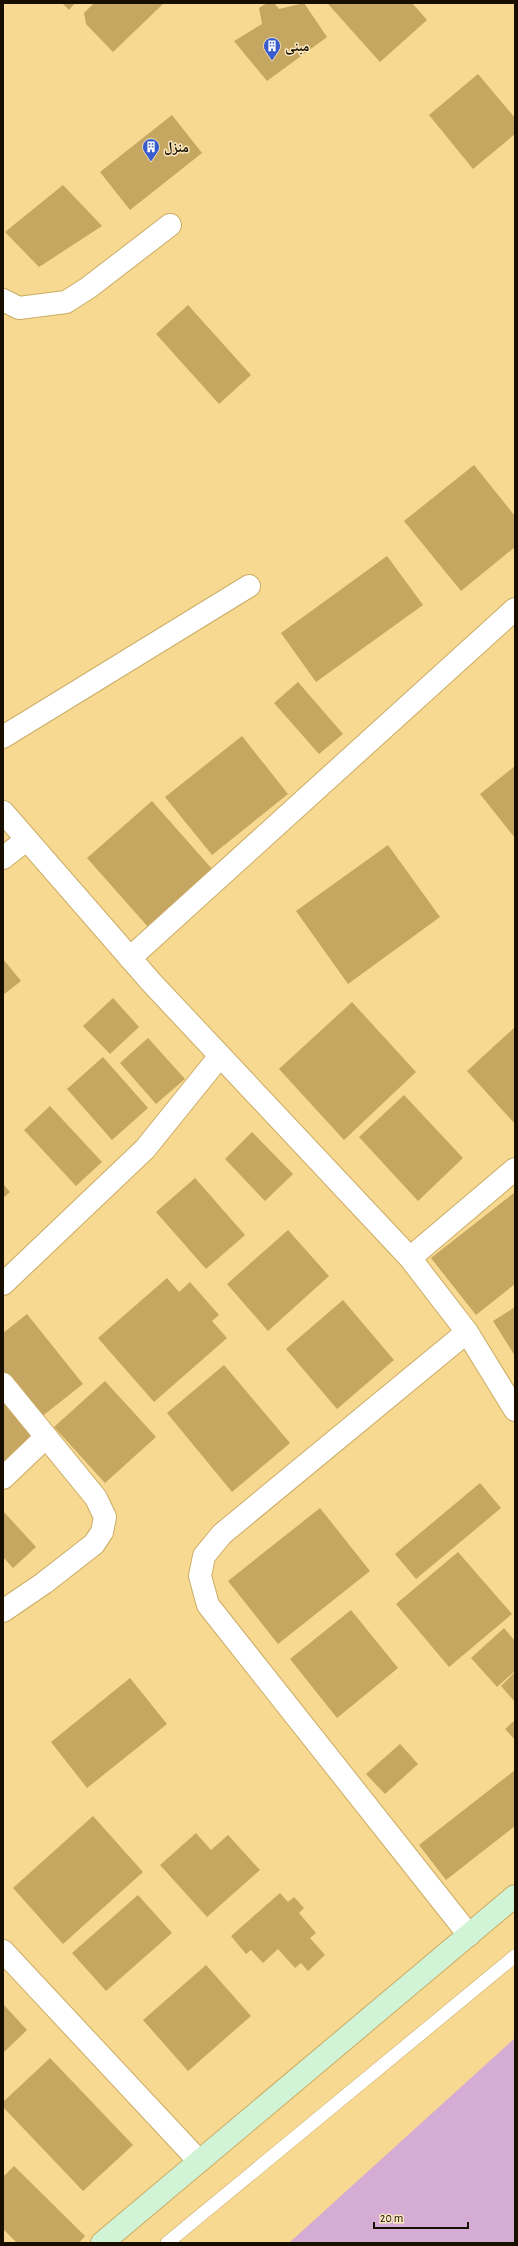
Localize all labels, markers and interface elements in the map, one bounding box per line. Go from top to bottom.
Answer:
building icon: مبنى [262,36,282,61]
place label: مبنى [285,40,309,55]
building icon: منزل [141,137,161,162]
place label: منزل [164,141,189,155]
scale bar [374,2204,468,2230]
text: 20 m [380,2212,403,2224]

